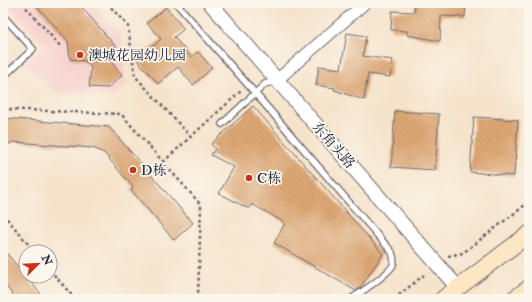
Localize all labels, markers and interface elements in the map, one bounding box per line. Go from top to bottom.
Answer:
place label: 澳城花园幼儿园 [88,47,186,64]
marker: 澳城花园幼儿园 [75,50,85,60]
street label: 东角头路 [309,119,358,172]
place label: D栋 [141,162,166,179]
marker: D栋 [128,165,138,175]
place label: C栋 [257,170,281,187]
marker: C栋 [244,173,254,183]
north arrow [18,244,58,284]
text: N [38,252,55,268]

